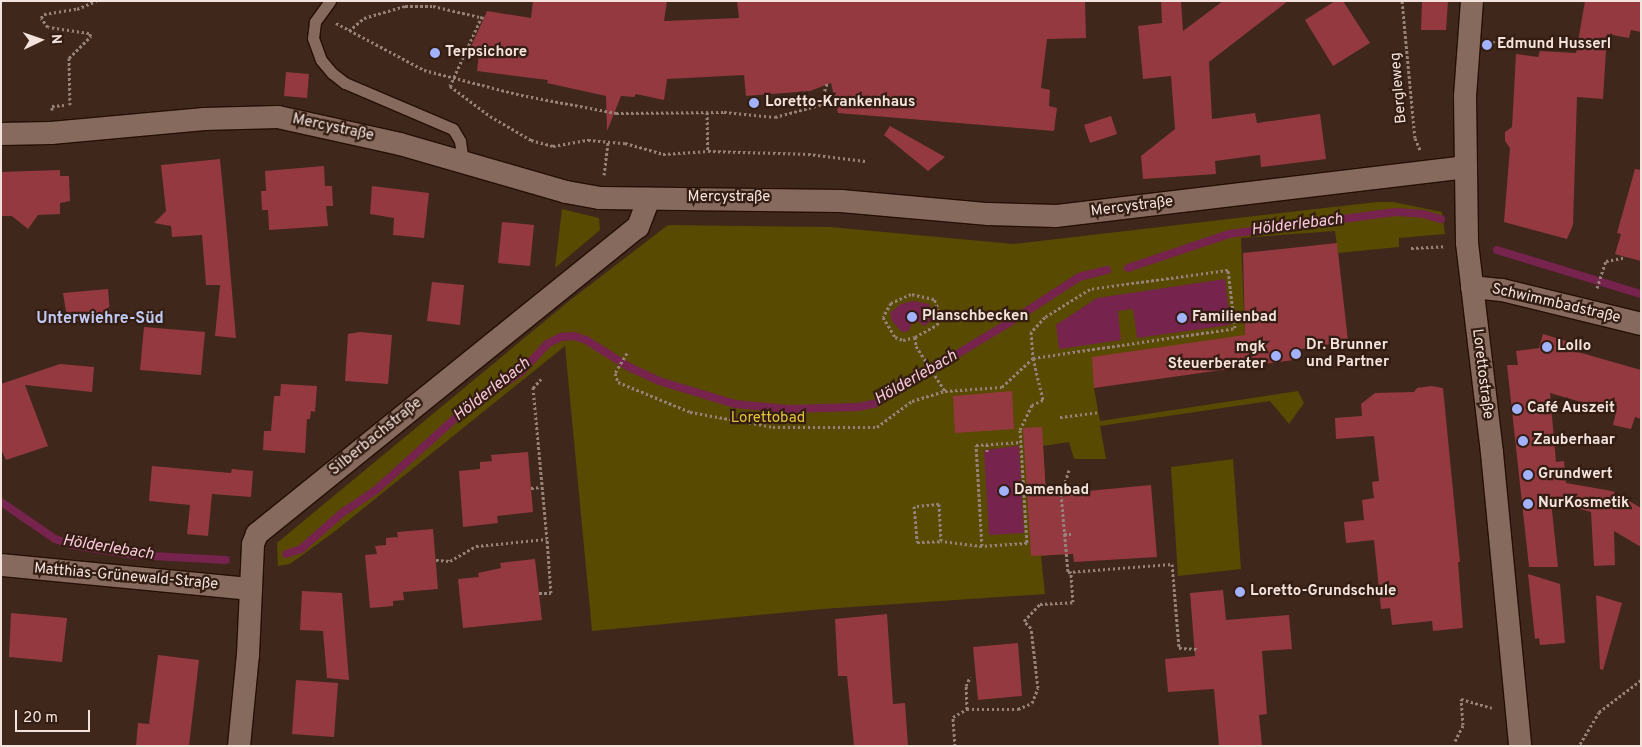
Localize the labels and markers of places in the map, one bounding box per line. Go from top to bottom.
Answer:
place label: Edmund Husserl [1497,36,1611,54]
marker: Edmund Husserl [1481,39,1493,51]
place label: Terpsichore [445,44,527,62]
marker: Terpsichore [429,47,441,59]
place label: Loretto-Krankenhaus [765,94,915,112]
marker: Loretto-Krankenhaus [747,96,761,110]
place label: Planschbecken [922,308,1028,326]
place label: Familienbad [1192,309,1277,327]
marker: Planschbecken [906,311,918,323]
marker: Familienbad [1176,312,1188,324]
place label: Dr. Brunner und Partner [1306,336,1389,371]
place label: mgk Steuerberater [1168,338,1266,373]
place label: Lollo [1557,338,1591,356]
marker: Lollo [1541,341,1553,353]
marker: Dr. Brunner und Partner [1290,348,1302,360]
marker: mgk Steuerberater [1270,350,1282,362]
place label: Café Auszeit [1527,400,1616,418]
marker: Café Auszeit [1511,403,1523,415]
place label: Zauberhaar [1533,432,1615,450]
marker: Zauberhaar [1517,435,1529,447]
place label: Grundwert [1538,466,1613,484]
marker: Grundwert [1522,469,1534,481]
place label: Damenbad [1014,482,1089,500]
marker: Damenbad [998,485,1010,497]
place label: NurKosmetik [1538,495,1629,513]
marker: NurKosmetik [1522,498,1534,510]
place label: Loretto-Grundschule [1250,583,1396,601]
marker: Loretto-Grundschule [1234,586,1246,598]

